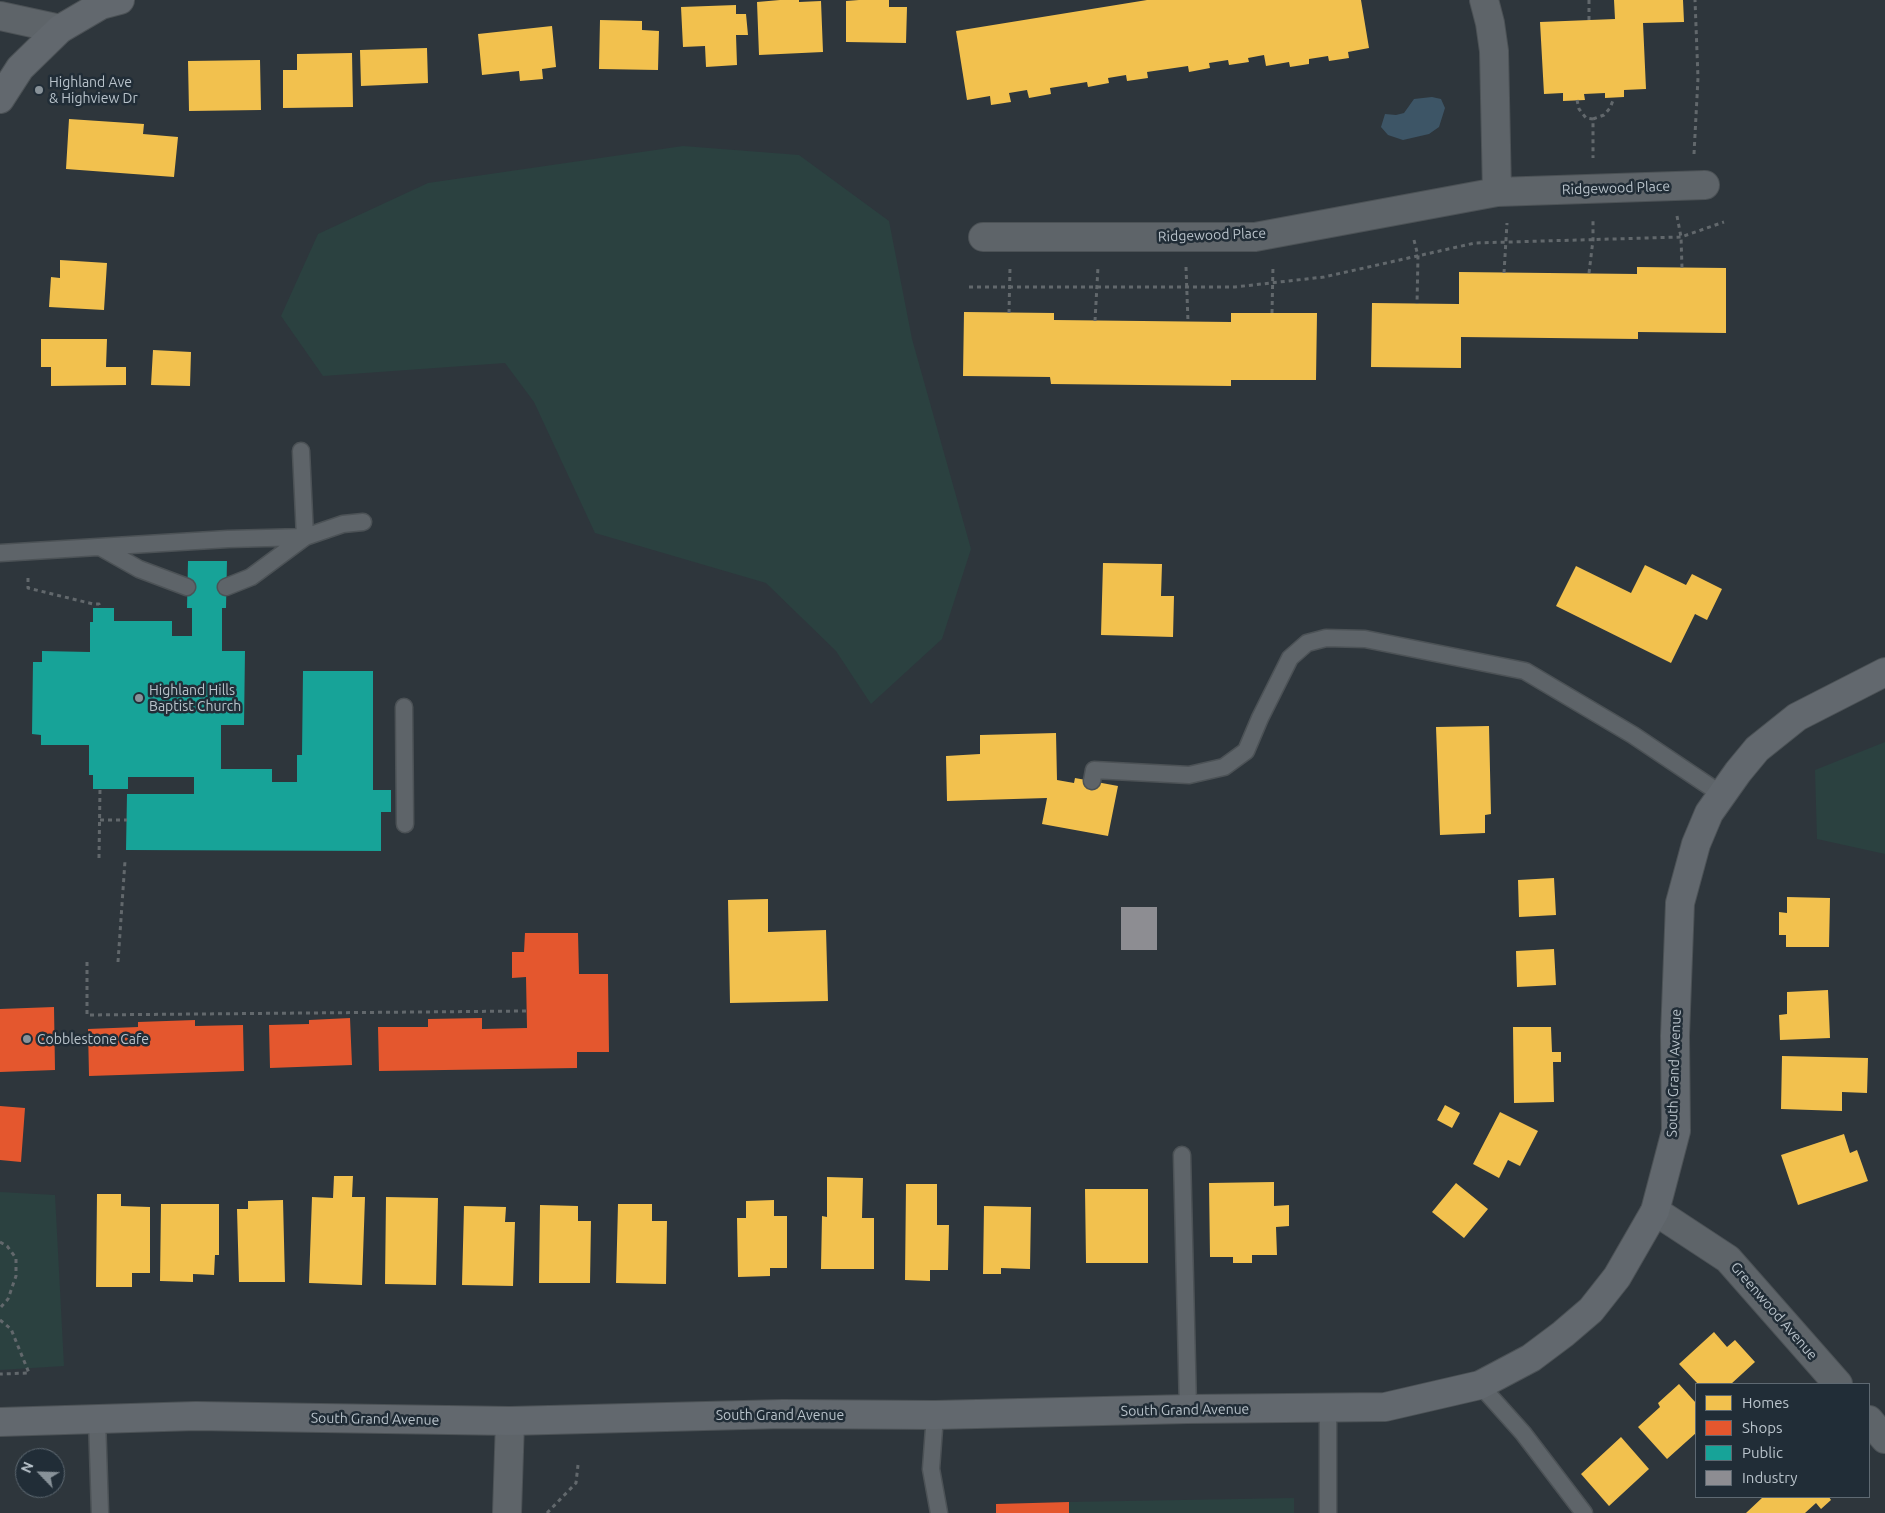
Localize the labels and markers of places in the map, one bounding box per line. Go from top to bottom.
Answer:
place label: Highland Ave & Highview Dr [49,74,138,106]
marker: Highland Ave & Highview Dr [33,84,45,96]
place label: Highland Hills Baptist Church [149,682,241,714]
marker: Highland Hills Baptist Church [133,692,145,704]
place label: Cobblestone Cafe [37,1031,149,1047]
marker: Cobblestone Cafe [21,1033,33,1045]

